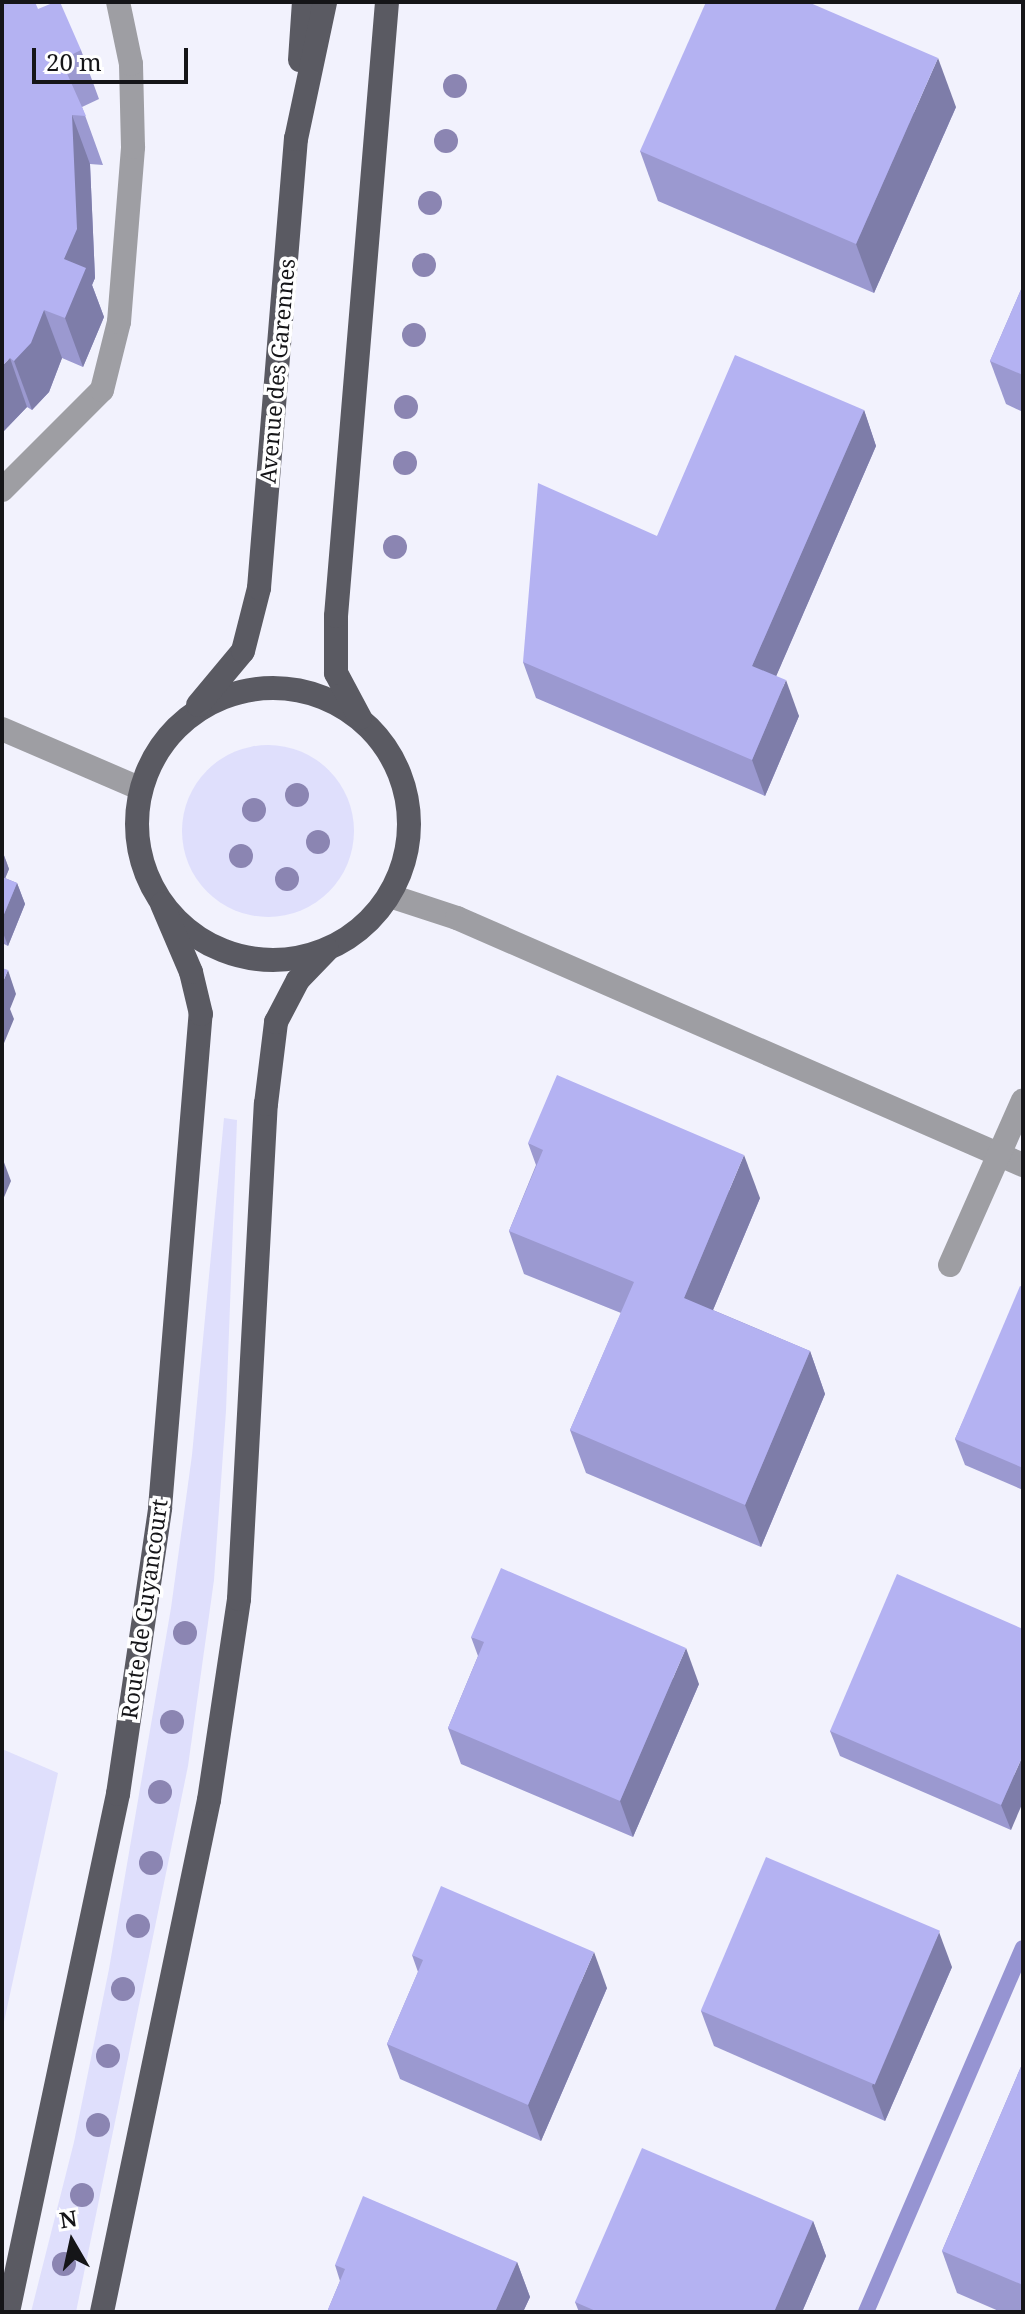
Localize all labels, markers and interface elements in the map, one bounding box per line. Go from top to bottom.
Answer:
scale bar [36,32,192,82]
text: 20 m [46,45,102,78]
street label: Avenue des Garennes [254,257,300,485]
street label: Route de Guyancourt [116,1497,172,1721]
north arrow [32,2202,112,2282]
text: N [57,2202,79,2234]

